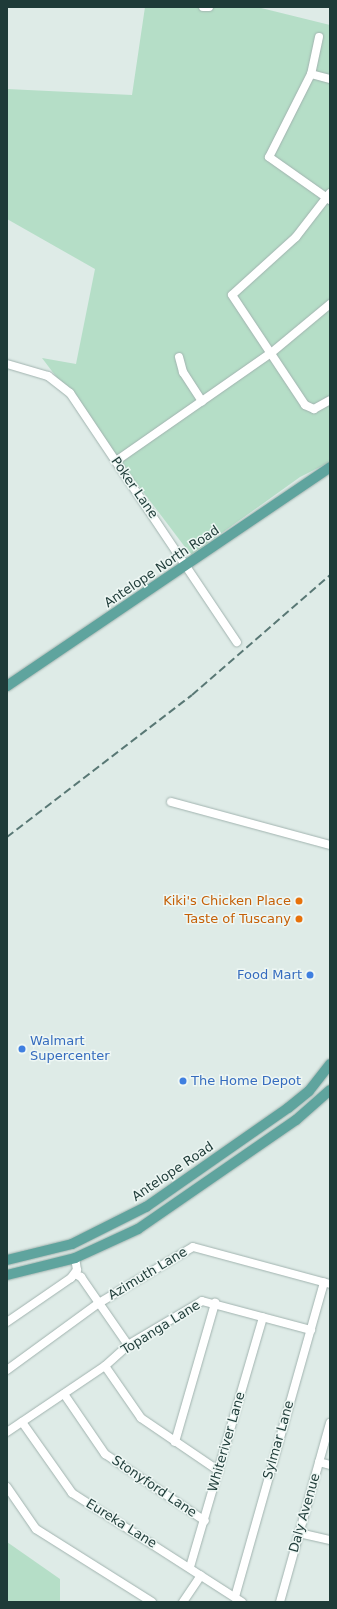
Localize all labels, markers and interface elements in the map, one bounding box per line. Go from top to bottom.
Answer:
street label: Poker Lane [107,454,161,522]
street label: Antelope North Road [102,523,222,611]
place label: Kiki's Chicken Place [163,893,291,909]
marker: Kiki's Chicken Place [294,896,304,906]
place label: Taste of Tuscany [185,911,291,927]
marker: Taste of Tuscany [294,914,304,924]
place label: Food Mart [237,967,302,983]
marker: Food Mart [305,970,315,980]
place label: Walmart Supercenter [30,1034,110,1065]
marker: Walmart Supercenter [17,1044,27,1054]
place label: The Home Depot [191,1073,301,1089]
marker: The Home Depot [178,1076,188,1086]
street label: Antelope Road [129,1139,217,1205]
street label: Azimuth Lane [106,1244,190,1304]
street label: Topanga Lane [119,1298,203,1358]
street label: Whiteriver Lane [205,1390,249,1494]
street label: Sylmar Lane [260,1399,298,1481]
street label: Stonyford Lane [109,1453,199,1521]
street label: Daly Avenue [286,1472,324,1554]
street label: Eureka Lane [83,1496,159,1552]

